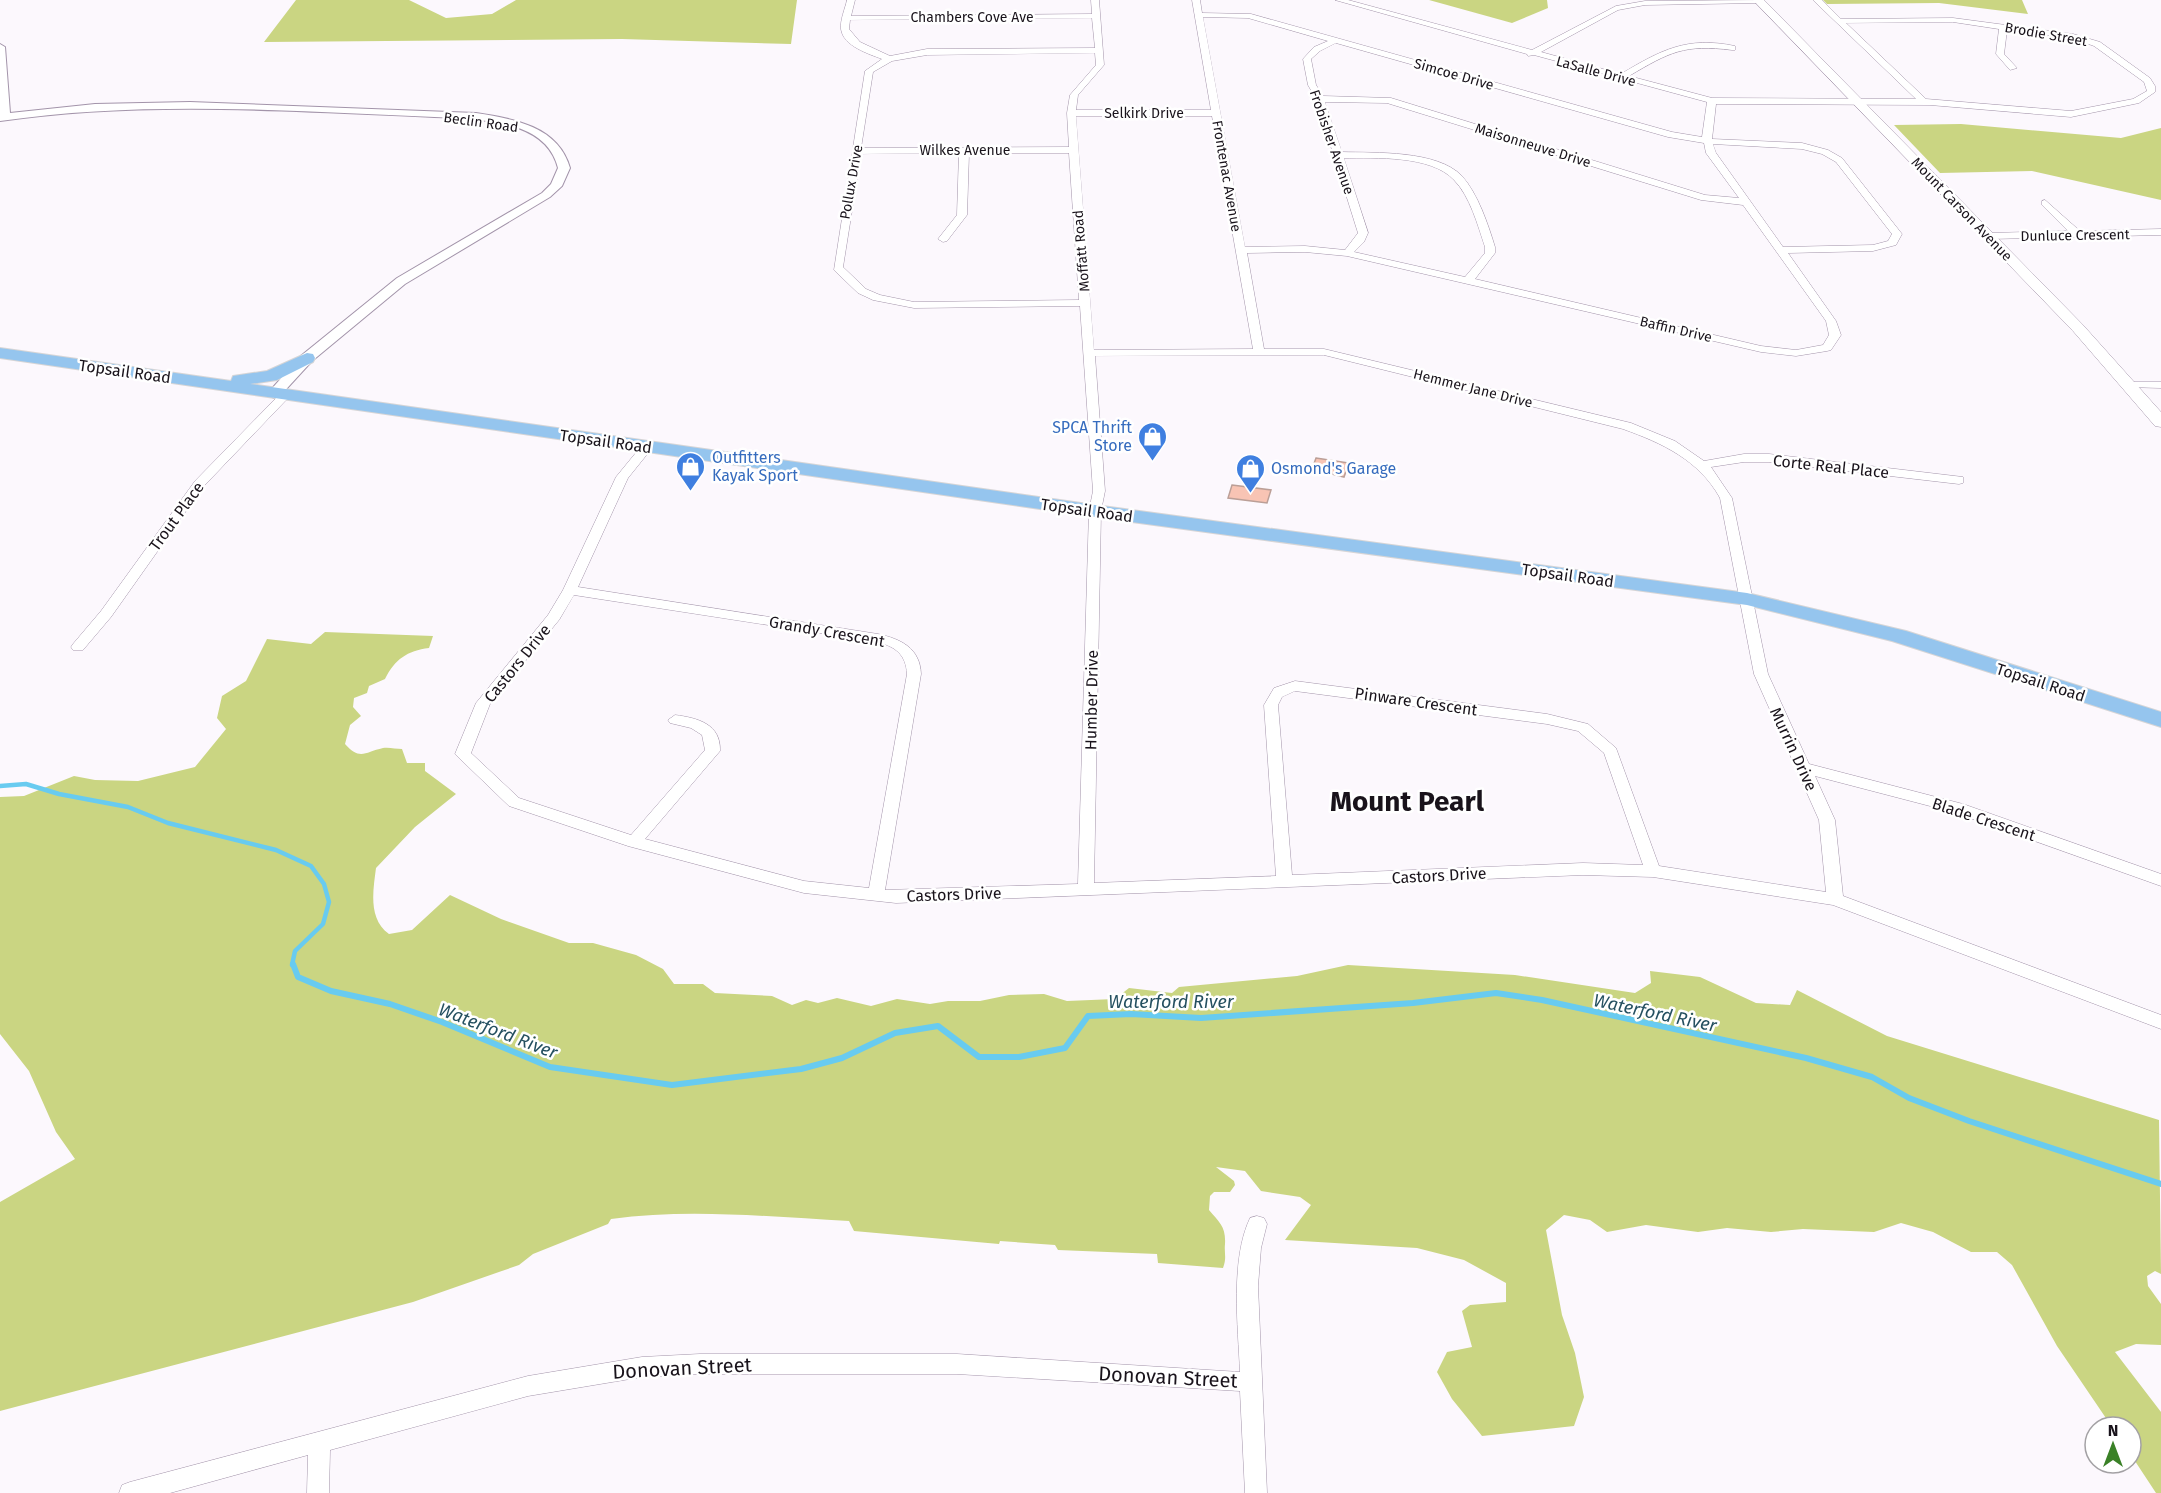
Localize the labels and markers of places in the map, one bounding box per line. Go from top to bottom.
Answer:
place label: SPCA Thrift Store [1052,418,1132,455]
shop icon: SPCA Thrift Store [1137,420,1169,462]
place label: Outfitters Kayak Sport [712,448,798,485]
shop icon: Outfitters Kayak Sport [675,450,707,492]
shop icon: Osmond's Garage [1234,452,1266,494]
place label: Osmond's Garage [1271,459,1396,478]

